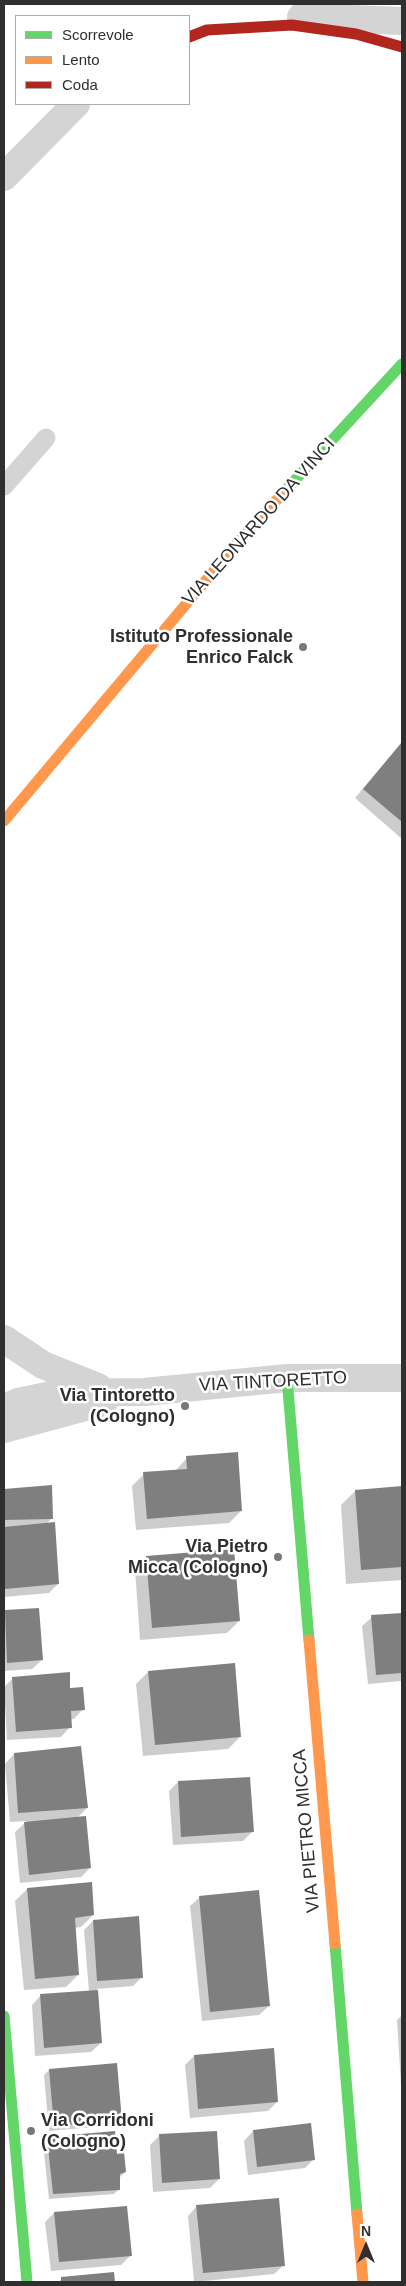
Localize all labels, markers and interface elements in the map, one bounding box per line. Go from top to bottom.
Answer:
legend [15,15,190,105]
text: Scorrevole [62,26,134,43]
text: Lento [62,51,100,68]
text: Coda [62,76,98,93]
street label: VIA LEONARDO DA VINCI [178,434,340,610]
place label: Istituto Professionale Enrico Falck [110,626,293,669]
marker: Istituto Professionale Enrico Falck [297,641,309,653]
street label: VIA TINTORETTO [198,1367,348,1397]
place label: Via Tintoretto (Cologno) [60,1385,175,1428]
marker: Via Tintoretto (Cologno) [179,1400,191,1412]
place label: Via Pietro Micca (Cologno) [128,1536,268,1578]
marker: Via Pietro Micca (Cologno) [272,1551,284,1563]
street label: VIA PIETRO MICCA [289,1748,325,1914]
place label: Via Corridoni (Cologno) [41,2110,154,2152]
marker: Via Corridoni (Cologno) [25,2125,37,2137]
north arrow [341,2221,391,2271]
text: N [361,2223,371,2239]

